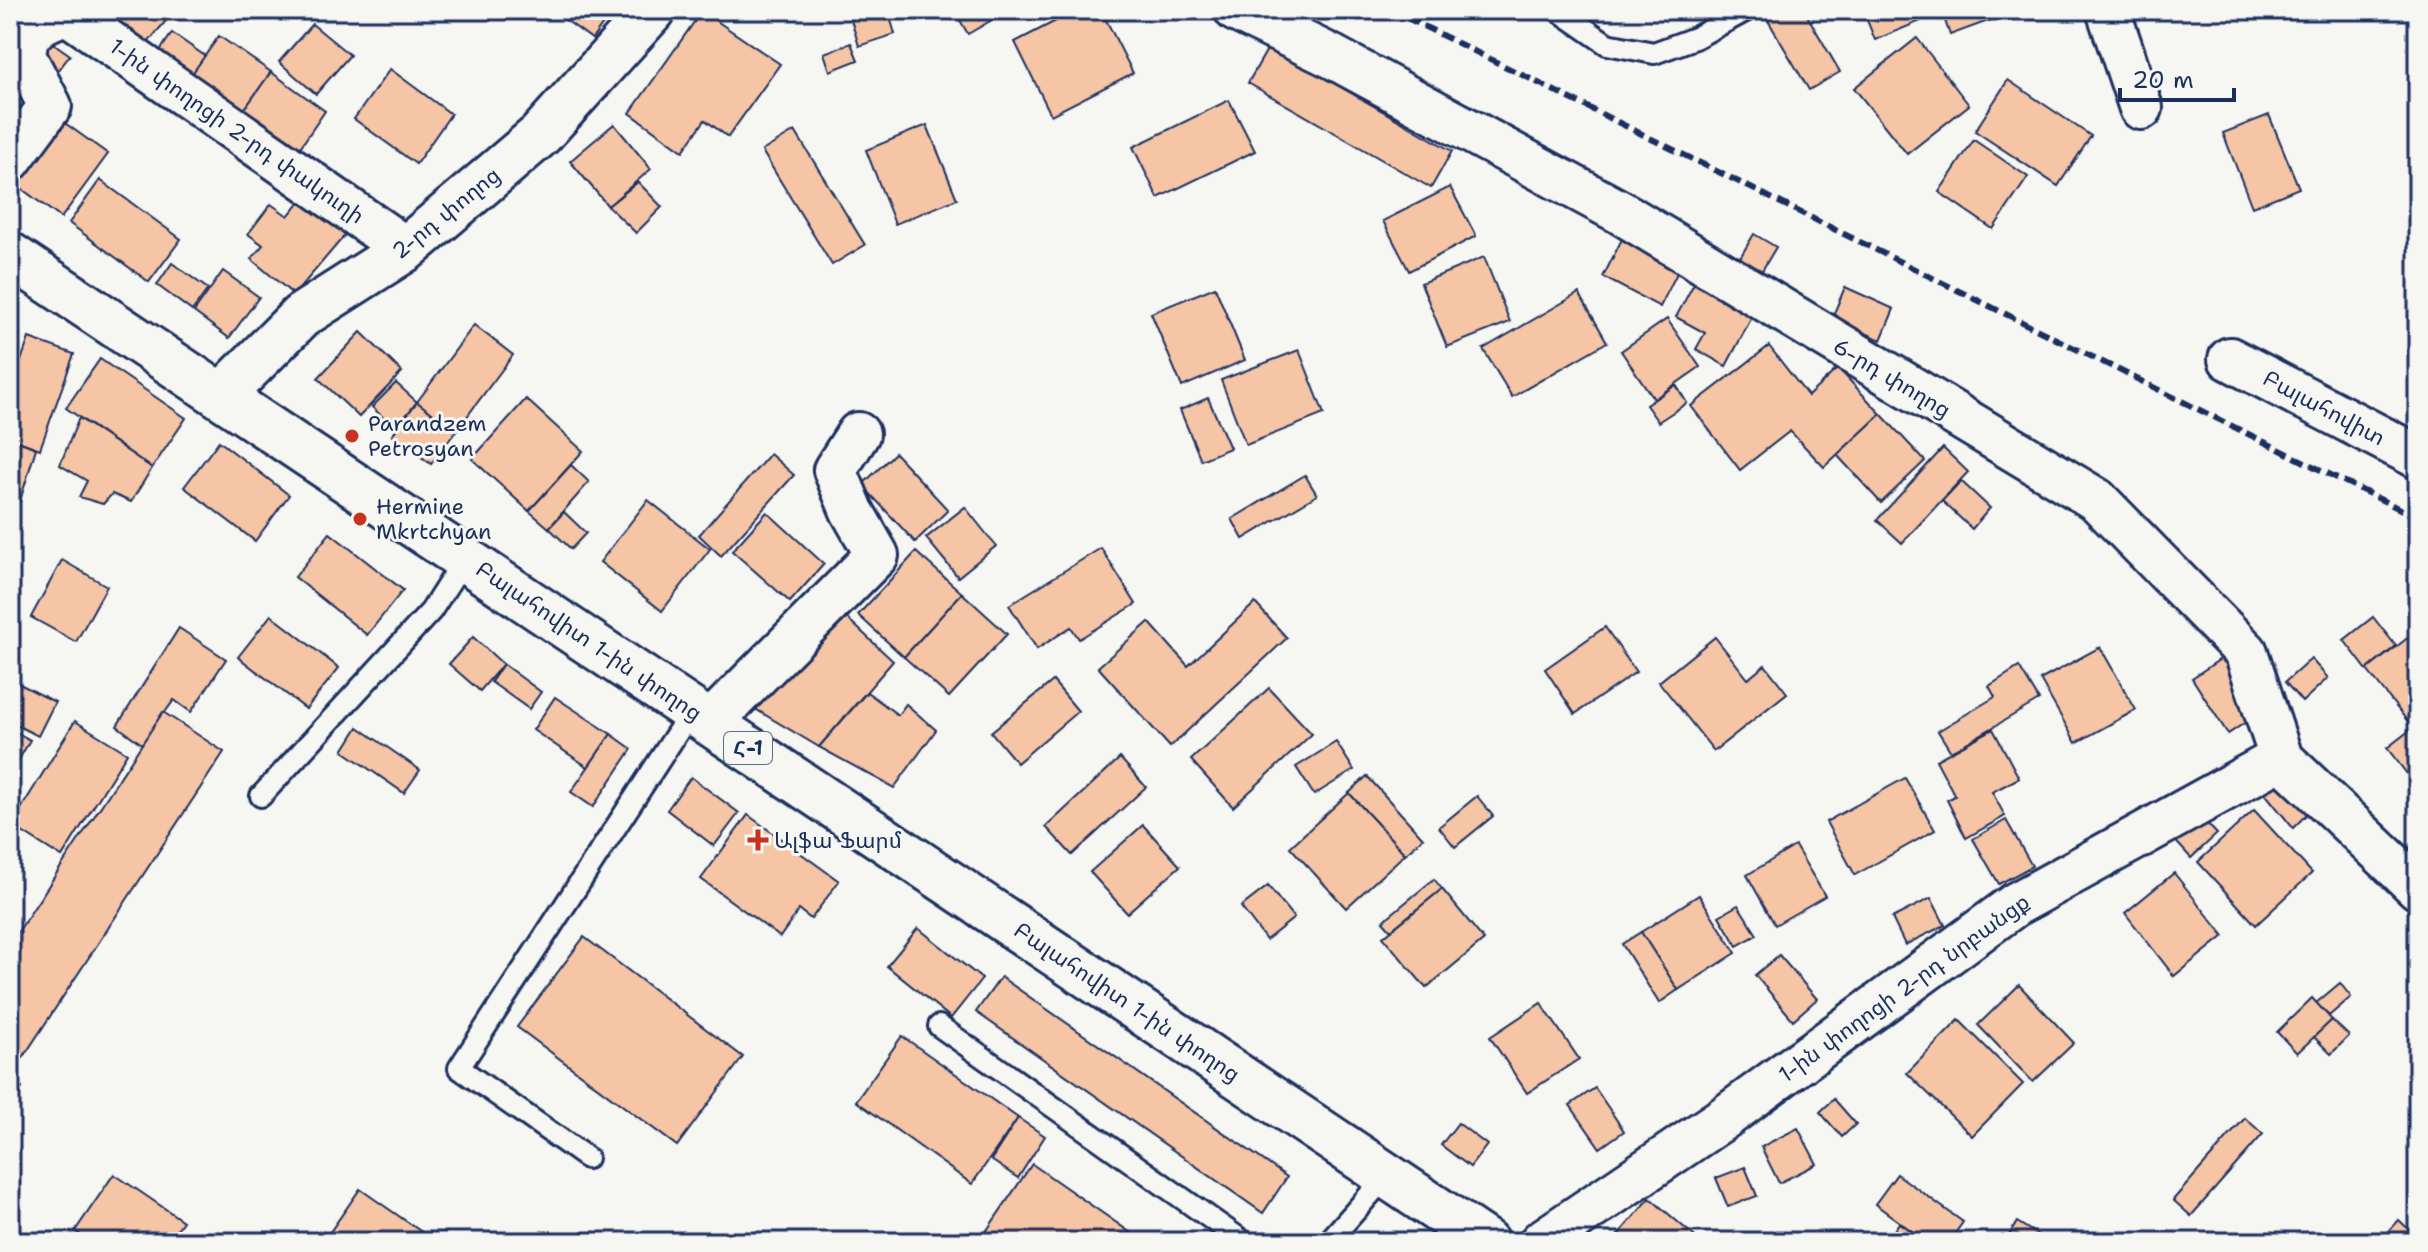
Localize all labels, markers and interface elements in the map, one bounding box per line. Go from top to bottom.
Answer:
street label: 1-ին փողոցի 2-րդ փակուղի [104,32,370,230]
scale bar [2120,52,2234,102]
text: 20 m [2132,64,2194,96]
street label: 2-րդ փողոց [386,160,506,266]
street label: 6-րդ փողոց [1828,331,1956,425]
street label: Բալահովիտ [2258,364,2390,452]
place label: Parandzem Petrosyan [368,409,487,463]
marker: Parandzem Petrosyan [343,427,361,445]
place label: Hermine Mkrtchyan [376,492,492,546]
marker: Hermine Mkrtchyan [351,510,369,528]
street label: Բալահովիտ 1-ին փողոց [470,554,708,728]
road number: Հ-1 [724,732,772,764]
place label: Ալֆա Ֆարմ [774,826,902,855]
marker: Ալֆա Ֆարմ [749,831,767,849]
street label: 1-ին փողոցի 2-րդ նրբանցք [1773,887,2035,1089]
street label: Բալահովիտ 1-ին փողոց [1008,915,1246,1089]

